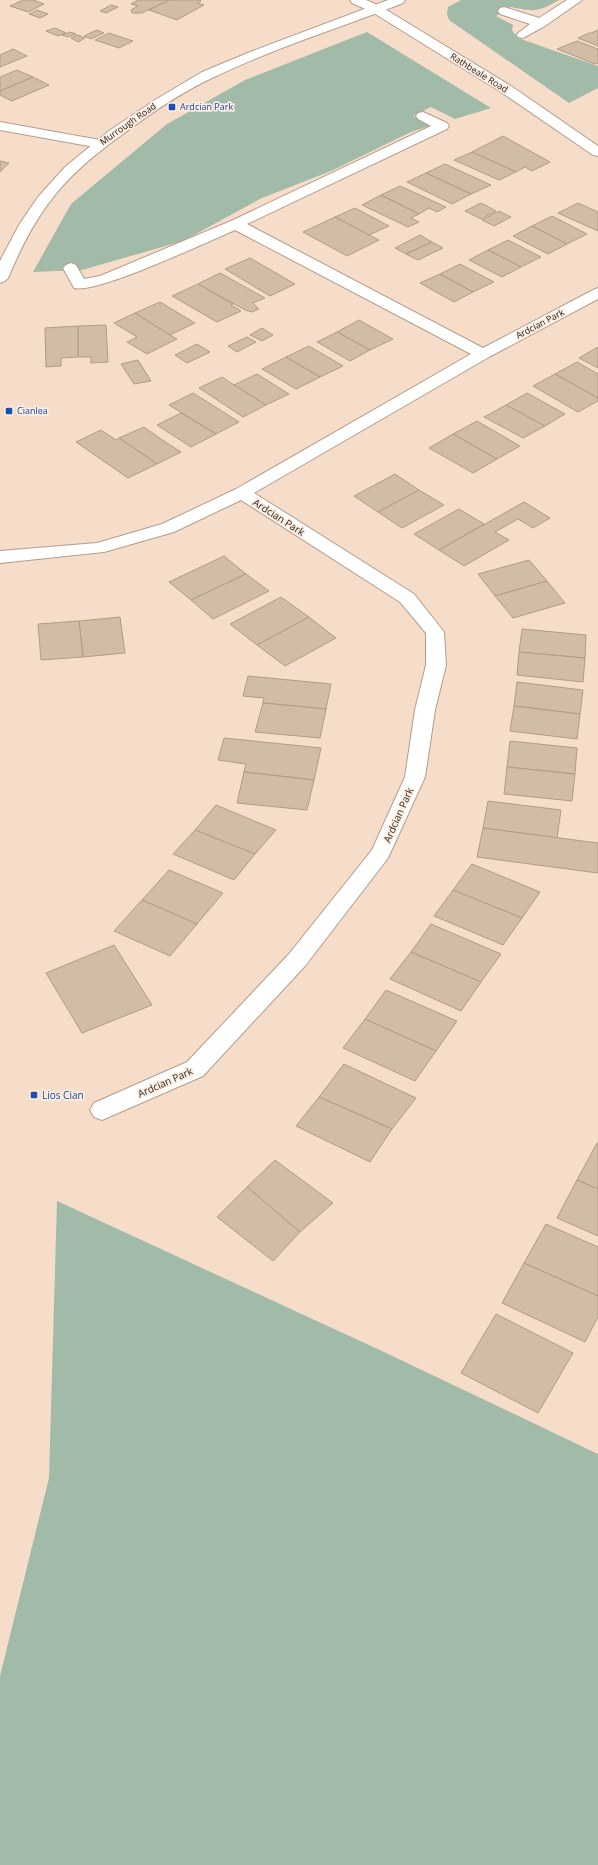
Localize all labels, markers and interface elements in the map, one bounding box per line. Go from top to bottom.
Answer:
street label: Rathbeale Road [448,50,511,96]
street label: Murrough Road [97,99,159,148]
place label: Ardcian Park [180,100,233,113]
marker: Ardcian Park [167,102,177,112]
street label: Ardcian Park [513,305,567,342]
place label: Cianlea [17,404,48,417]
marker: Cianlea [4,406,14,416]
street label: Ardcian Park [250,495,308,539]
street label: Ardcian Park [380,785,417,845]
street label: Ardcian Park [135,1063,195,1100]
place label: Lios Cian [42,1088,84,1102]
marker: Lios Cian [29,1090,39,1100]

